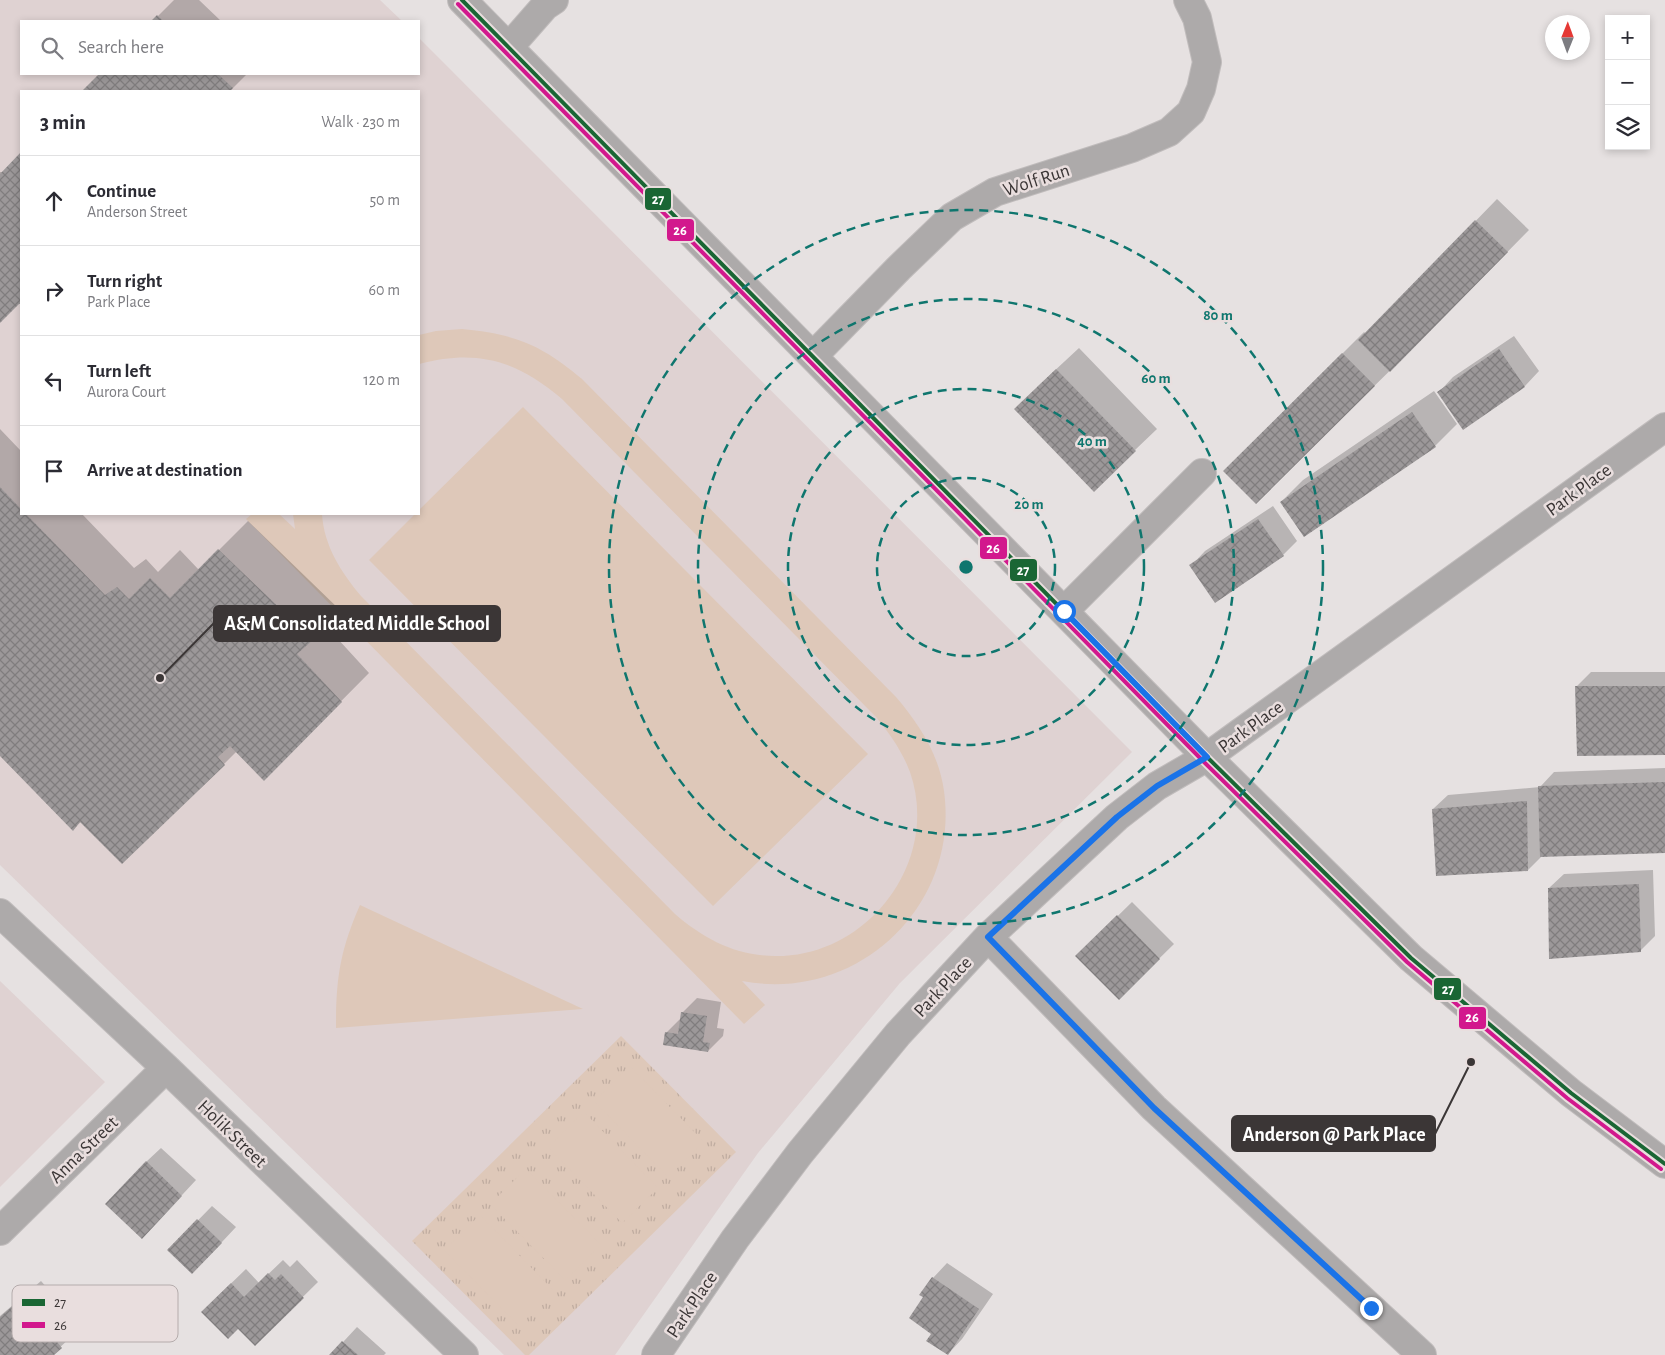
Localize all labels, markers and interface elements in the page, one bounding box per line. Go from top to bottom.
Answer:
north arrow [1545,15,1590,60]
map controls [1605,15,1650,150]
button: + [1605,15,1650,60]
search box [20,20,420,75]
icon: search [38,34,66,62]
text: Search here [78,38,164,57]
button: − [1605,60,1650,105]
button: layers [1605,105,1650,150]
text: 3 min [40,112,86,133]
text: Walk · 230 m [321,114,400,130]
street label: Wolf Run [1001,161,1072,200]
text: Continue [87,182,156,201]
icon: ahead [40,187,68,215]
line badge: 27 [644,187,672,211]
text: 50 m [369,192,400,208]
text: 27 [652,193,664,207]
text: Anderson Street [87,204,187,220]
line badge: 26 [666,218,695,242]
text: 26 [673,224,687,238]
text: Turn right [87,272,162,291]
icon: right [40,277,68,305]
text: 60 m [369,282,400,298]
text: Park Place [87,294,150,310]
text: 80 m [1203,308,1233,323]
text: Turn left [87,362,151,381]
icon: left [40,367,68,395]
text: 60 m [1141,371,1171,386]
text: 120 m [363,372,400,388]
text: Aurora Court [87,384,166,400]
text: 40 m [1077,434,1107,449]
icon: arrive [40,457,68,485]
street label: Park Place [1543,460,1615,520]
text: Arrive at destination [87,461,243,480]
text: 20 m [1014,497,1044,512]
line badge: 26 [979,536,1008,560]
text: 26 [986,542,1000,556]
centre of rings [957,558,975,576]
line badge: 27 [1009,558,1038,582]
text: 27 [1017,564,1029,578]
route start [1053,600,1076,623]
callout: A&M Consolidated Middle School [214,606,500,641]
text: A&M Consolidated Middle School [224,614,490,634]
street label: Park Place [1215,697,1287,757]
street label: Park Place [910,953,976,1021]
line badge: 27 [1433,977,1462,1001]
text: 27 [1442,983,1454,997]
line badge: 26 [1458,1006,1487,1030]
text: 26 [1465,1011,1479,1025]
street label: Holik Street [194,1097,270,1171]
street label: Anna Street [46,1113,122,1187]
callout: Anderson @ Park Place [1232,1116,1435,1151]
text: Anderson @ Park Place [1242,1125,1426,1145]
street label: Park Place [663,1268,721,1341]
legend [12,1285,178,1342]
text: 27 [54,1296,66,1310]
route end [1360,1297,1383,1320]
text: 26 [54,1319,67,1333]

